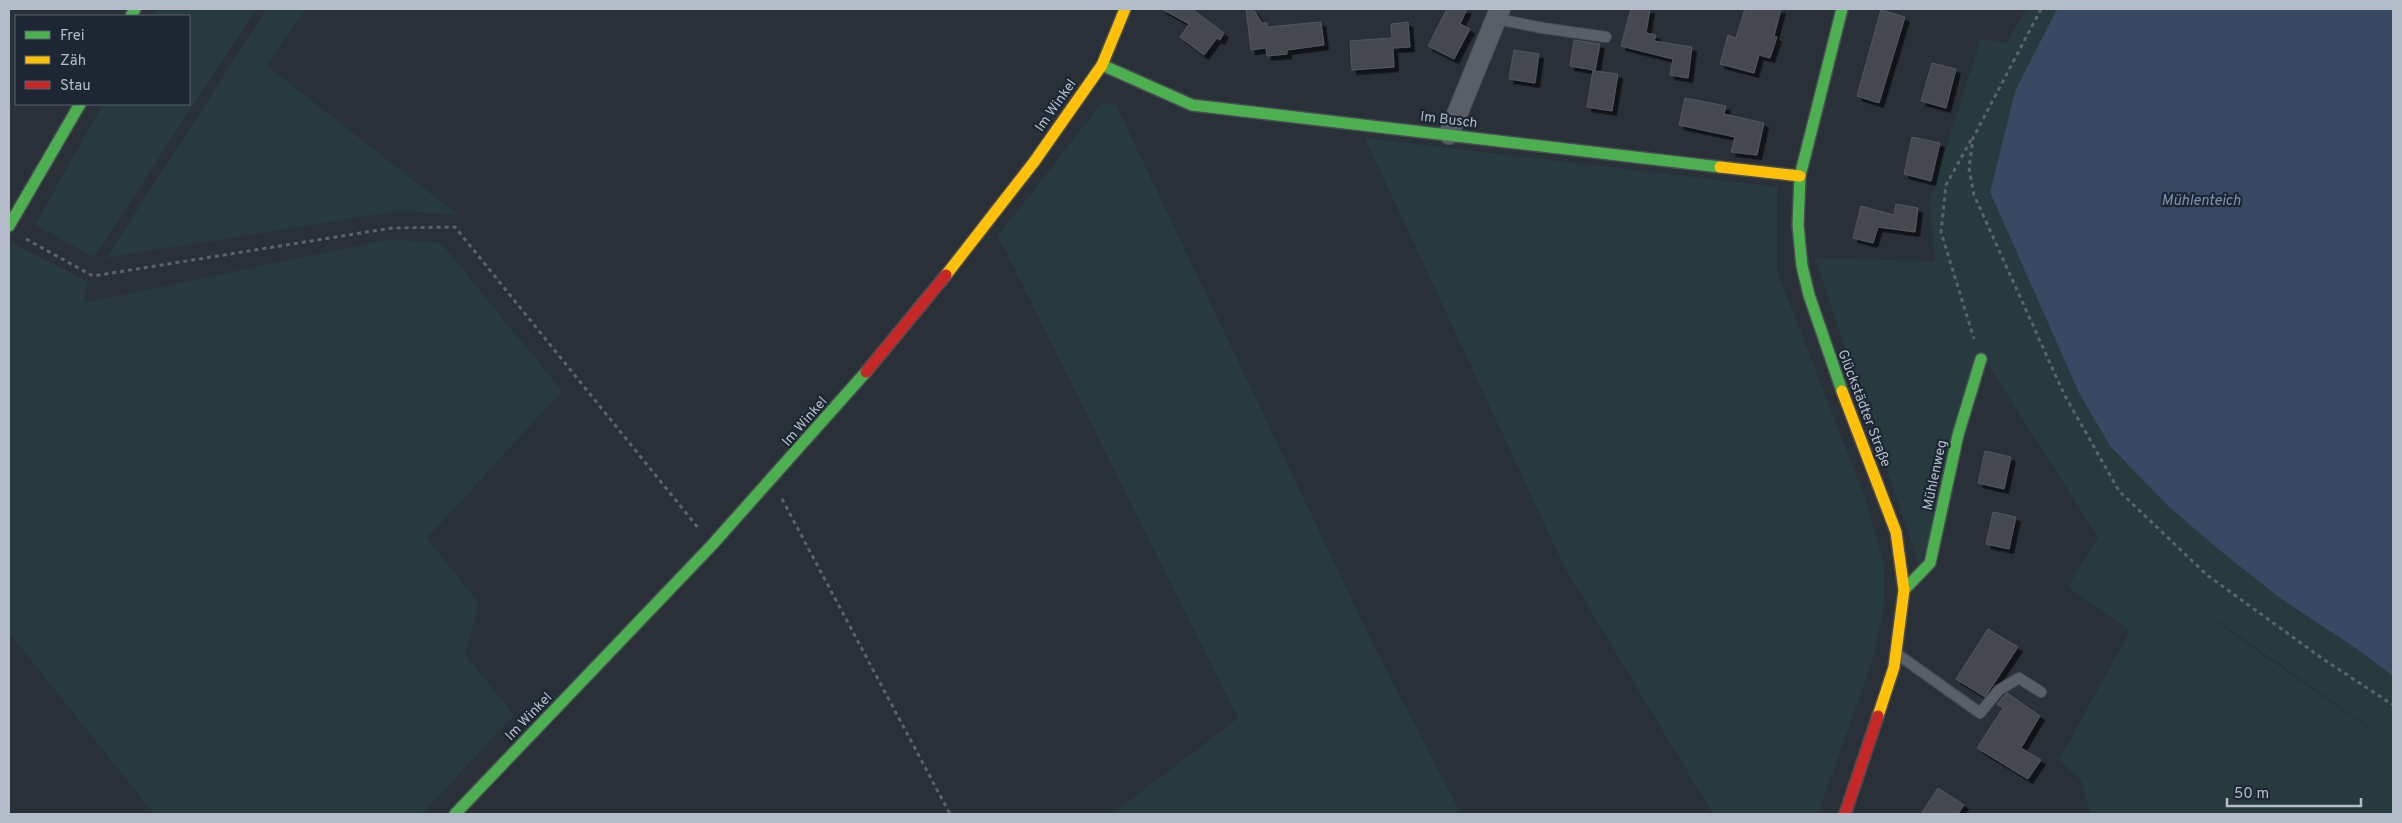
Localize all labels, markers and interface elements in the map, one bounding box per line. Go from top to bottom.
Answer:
legend [15,15,190,105]
text: Frei [60,27,85,46]
text: Zäh [60,52,86,71]
street label: Im Winkel [1032,76,1080,135]
text: Stau [60,77,91,96]
street label: Im Busch [1419,109,1478,132]
water label: Mühlenteich [2161,192,2241,211]
street label: Glückstädter Straße [1833,347,1894,470]
street label: Im Winkel [779,394,831,450]
street label: Mühlenweg [1920,439,1951,512]
street label: Im Winkel [502,689,556,745]
scale bar [2227,776,2361,808]
text: 50 m [2234,785,2269,804]

